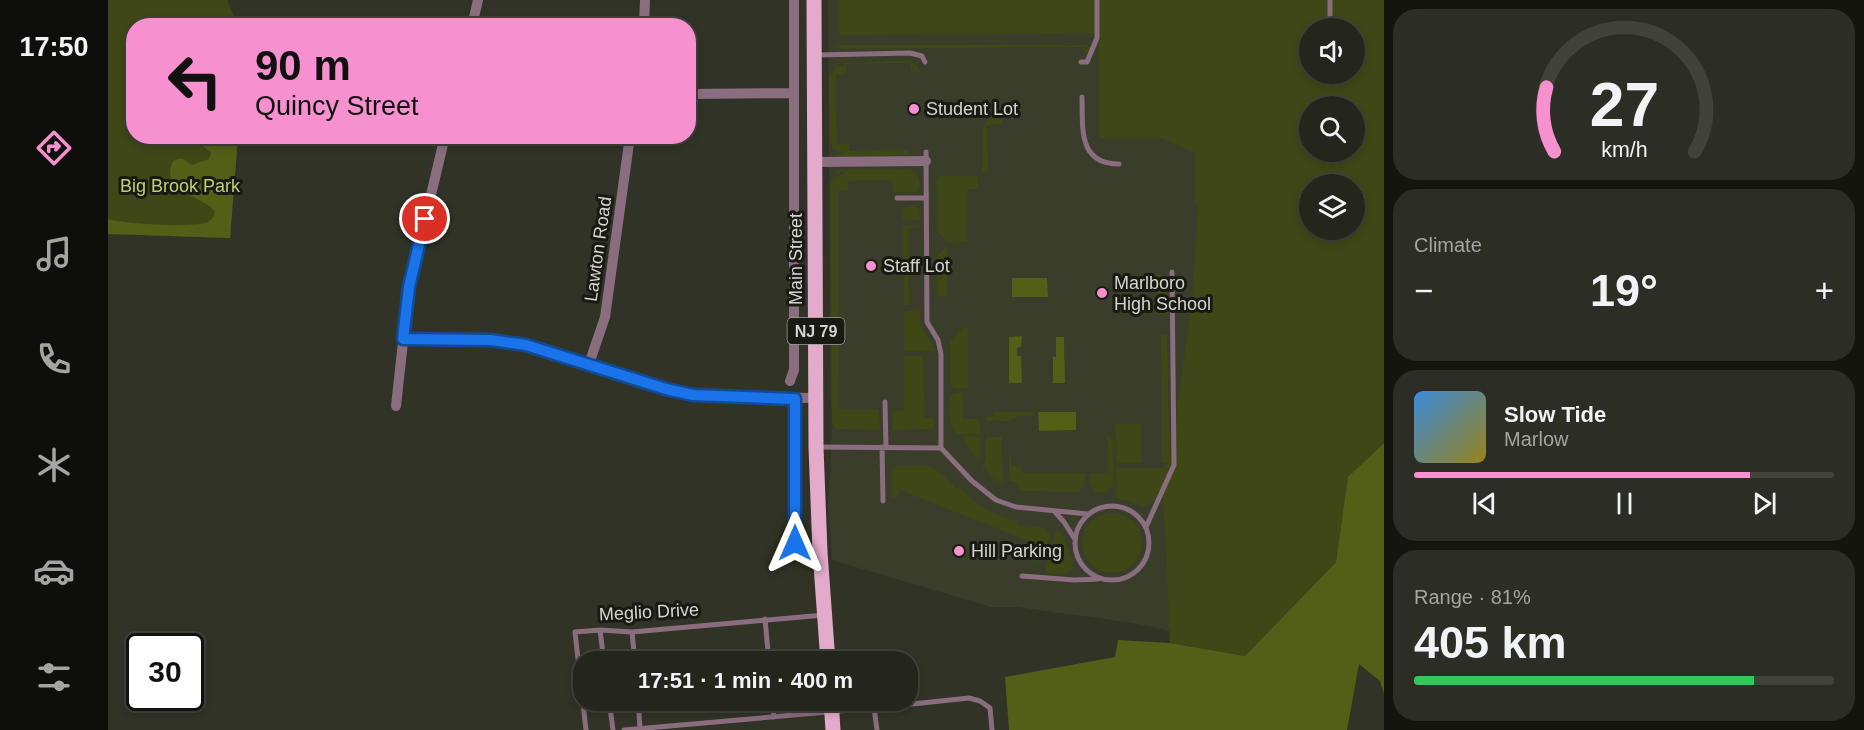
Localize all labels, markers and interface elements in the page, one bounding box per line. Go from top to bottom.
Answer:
map controls [1299,18,1365,240]
button: sound [1299,18,1365,84]
text: 17:50 [19,32,89,62]
icon: left [156,42,234,120]
text: 90 m [255,42,351,89]
text: 27 [1589,70,1659,139]
text: Quincy Street [255,91,419,121]
button: search [1299,96,1365,162]
place label: Student Lot [926,99,1018,119]
marker: Student Lot [907,102,921,116]
icon: directions [33,127,75,169]
text: km/h [1601,138,1647,162]
button: layers [1299,174,1365,240]
park label: Big Brook Park [120,176,241,196]
pin [399,193,450,244]
street label: Lawton Road [581,195,615,303]
icon: arrive [408,202,441,235]
street label: Main Street [786,213,806,305]
icon: music [33,233,75,275]
text: Climate [1414,234,1482,256]
place label: Staff Lot [883,256,950,276]
marker: Staff Lot [864,259,878,273]
text: 19° [1590,265,1658,316]
text: − [1414,272,1433,309]
text: + [1815,272,1834,309]
place label: Marlboro High School [1114,273,1211,314]
marker: Marlboro High School [1095,286,1109,300]
road number: NJ 79 [788,318,844,344]
icon: phone [33,338,75,380]
text: Slow Tide [1504,402,1606,427]
text: Marlow [1504,428,1568,450]
icon: climate [33,444,75,486]
icon: previous [1468,487,1501,520]
icon: pause [1608,487,1641,520]
icon: next [1748,487,1781,520]
position arrow [763,511,827,575]
place label: Hill Parking [971,541,1062,561]
marker: Hill Parking [952,544,966,558]
icon: car [33,550,75,592]
text: Range · 81% [1414,586,1531,608]
street label: Meglio Drive [599,599,699,625]
text: 405 km [1414,617,1567,668]
speed limit sign: 30 [126,633,204,711]
icon: filters [33,656,75,698]
text: 17:51 · 1 min · 400 m [638,668,853,693]

